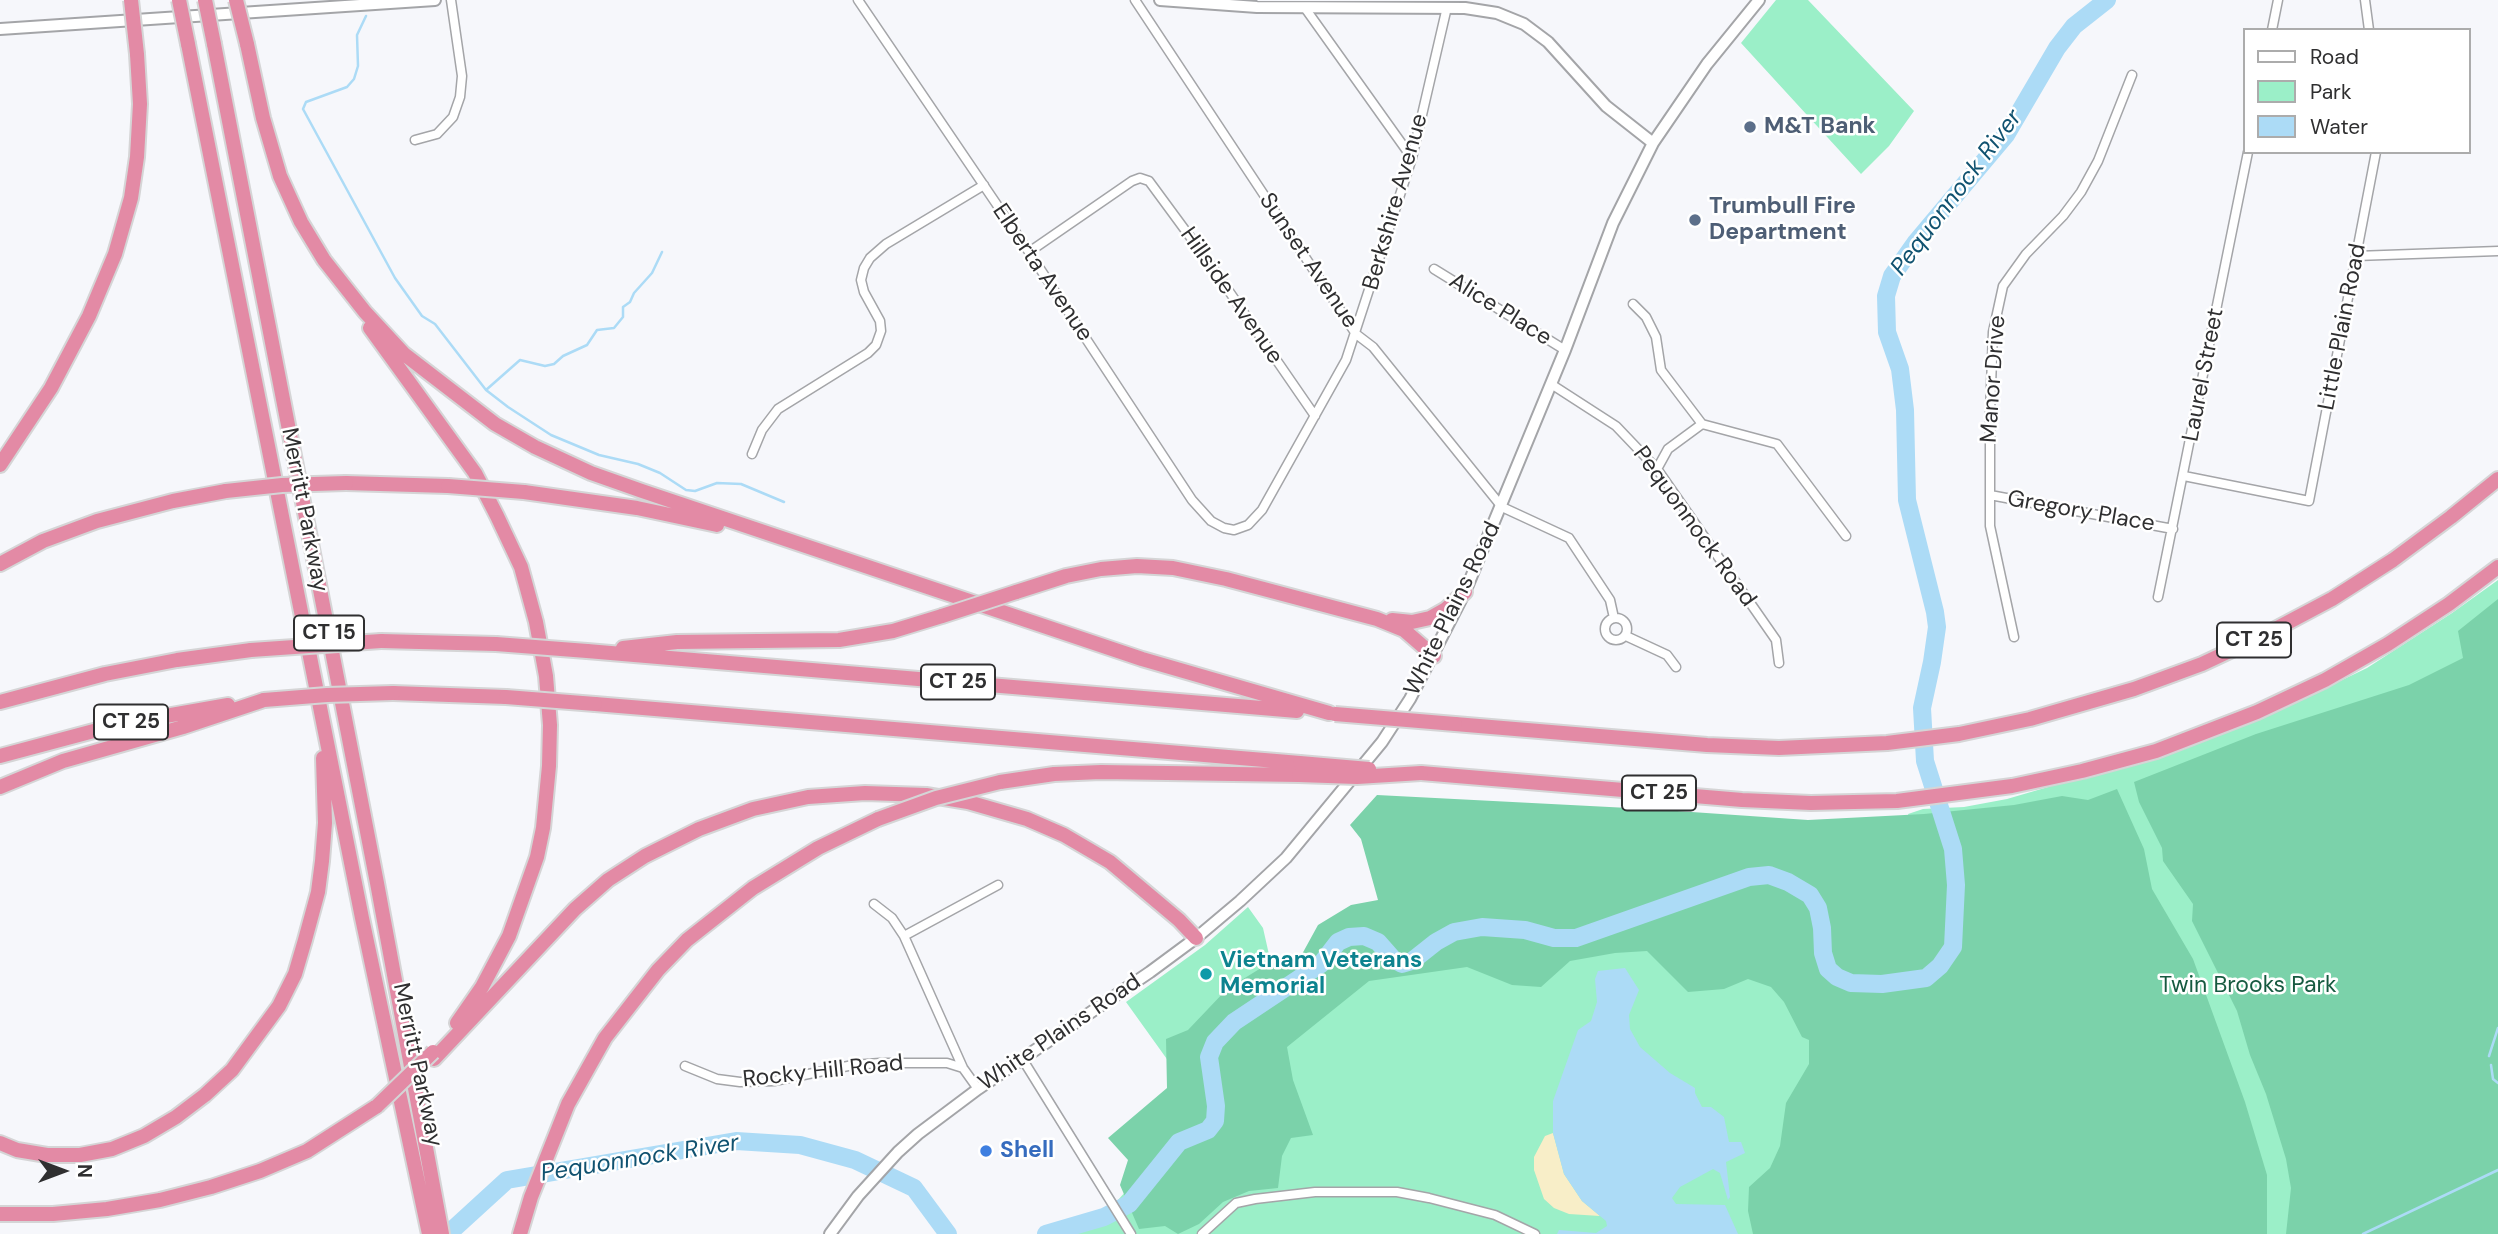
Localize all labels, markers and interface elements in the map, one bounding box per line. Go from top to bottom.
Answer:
legend [2242,28,2470,154]
text: Road [2310,43,2359,71]
text: Park [2310,78,2351,106]
water label: Pequonnock River [1885,104,2029,282]
street label: Berkshire Avenue [1358,111,1434,293]
place label: M&T Bank [1764,113,1876,141]
text: Water [2310,113,2368,141]
marker: M&T Bank [1742,119,1758,135]
street label: Sunset Avenue [1253,188,1363,334]
place label: Trumbull Fire Department [1709,193,1856,247]
street label: Elberta Avenue [986,199,1098,347]
marker: Trumbull Fire Department [1687,212,1703,228]
street label: Hillside Avenue [1174,222,1288,370]
street label: Little Plain Road [2313,241,2373,413]
street label: Alice Place [1444,268,1556,352]
street label: Laurel Street [2178,306,2230,444]
street label: Manor Drive [1976,314,2012,444]
street label: Merritt Parkway [275,426,333,594]
street label: Pequonnock Road [1627,441,1761,613]
street label: Gregory Place [2005,485,2157,539]
street label: White Plains Road [1399,518,1507,700]
road number: CT 15 [294,616,364,650]
road number: CT 25 [2217,622,2291,658]
road number: CT 25 [921,664,995,700]
road number: CT 25 [94,704,168,740]
road number: CT 25 [1622,776,1696,810]
place label: Vietnam Veterans Memorial [1220,947,1422,1001]
marker: Vietnam Veterans Memorial [1198,966,1214,982]
street label: White Plains Road [974,968,1146,1098]
park label: Twin Brooks Park [2159,972,2337,1000]
street label: Merritt Parkway [386,981,448,1149]
street label: Rocky Hill Road [741,1050,905,1094]
water label: Pequonnock River [539,1129,741,1189]
north arrow [28,1136,98,1206]
place label: Shell [1000,1137,1054,1165]
marker: Shell [978,1143,994,1159]
text: N [72,1164,97,1178]

